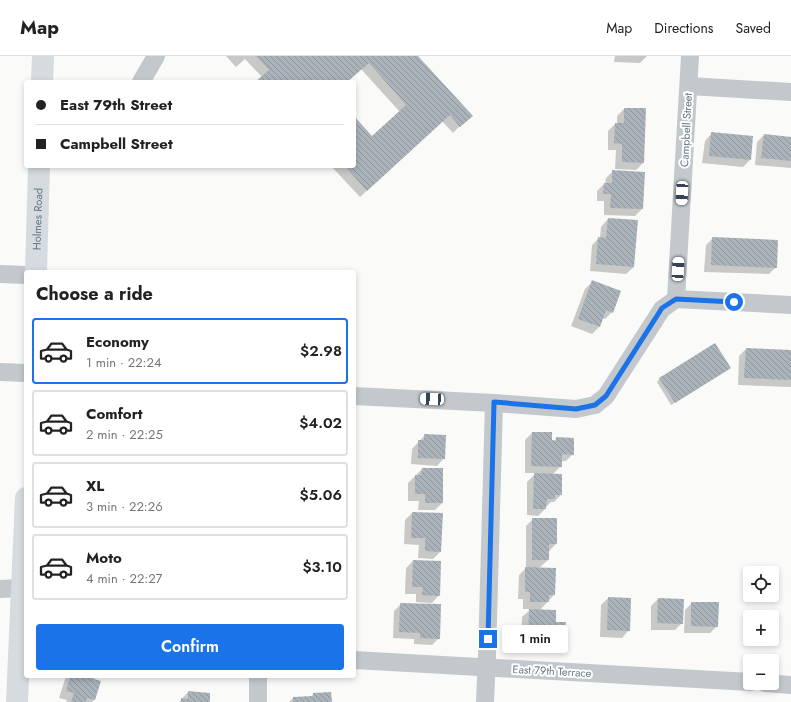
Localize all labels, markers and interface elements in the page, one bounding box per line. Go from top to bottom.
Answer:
text: Map [20,14,59,41]
text: Map [606,18,632,38]
text: Directions [654,18,714,38]
text: Saved [736,18,771,38]
street label: Campbell Street [676,92,696,167]
text: East 79th Street [60,94,172,116]
text: Campbell Street [60,133,173,155]
car [675,181,689,205]
street label: Holmes Road [29,188,46,250]
car [671,257,685,281]
text: Choose a ride [36,281,153,307]
route start [725,293,743,311]
text: Economy [86,331,149,353]
icon: car [38,333,74,369]
text: $2.98 [300,340,342,362]
text: 1 min · 22:24 [86,353,161,372]
car [420,392,444,406]
text: Comfort [86,403,143,425]
icon: car [38,405,74,441]
text: $4.02 [299,412,342,434]
text: 2 min · 22:25 [86,425,163,444]
text: XL [86,475,104,497]
icon: car [38,477,74,513]
text: $5.06 [300,484,342,506]
text: 3 min · 22:26 [86,497,163,516]
text: Moto [86,547,122,569]
icon: car [38,549,74,585]
text: $3.10 [302,556,342,578]
map controls [743,566,779,690]
button: locate [743,566,779,602]
text: 4 min · 22:27 [86,569,162,588]
button: + [743,610,779,646]
button: Confirm [36,624,344,670]
callout: 1 min [502,625,568,653]
text: 1 min [519,629,551,648]
route end [479,630,497,648]
button: − [743,654,779,690]
street label: East 79th Terrace [512,661,592,681]

